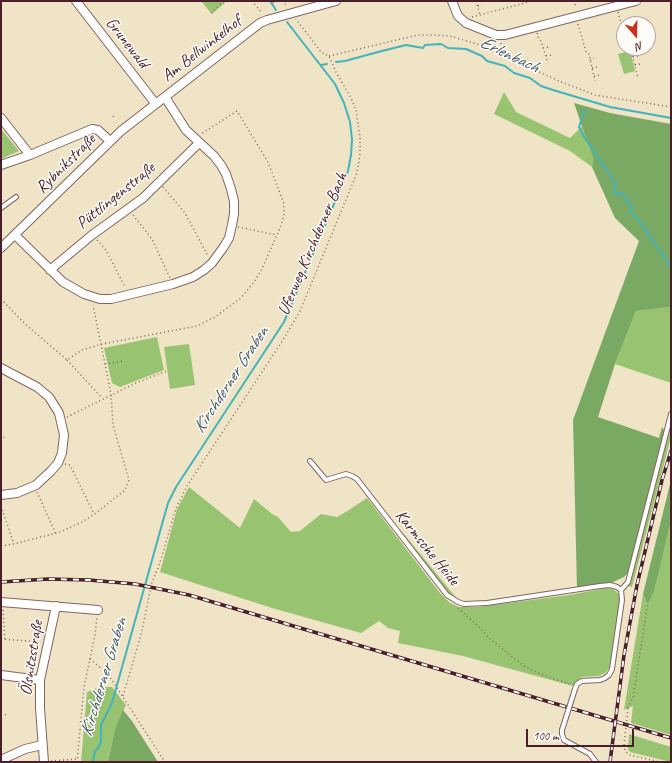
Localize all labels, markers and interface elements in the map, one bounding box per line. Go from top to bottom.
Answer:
street label: Am Bellwinkelhof [158,12,246,86]
street label: Grunewald [101,13,153,73]
north arrow [616,16,656,56]
water label: Erlenbach [476,32,542,78]
text: N [634,39,645,54]
street label: Rybnikstraße [32,130,100,198]
street label: Püttlingenstraße [73,158,159,234]
street label: Uferweg Kirchderner Bach [274,170,352,318]
water label: Kirchderner Graben [189,323,273,437]
street label: Karmsche Heide [390,506,464,590]
water label: Kirchderner Graben [76,615,132,739]
street label: Ölsnitzstraße [16,619,48,697]
scale bar [528,721,636,747]
text: 100 m [533,728,559,744]

